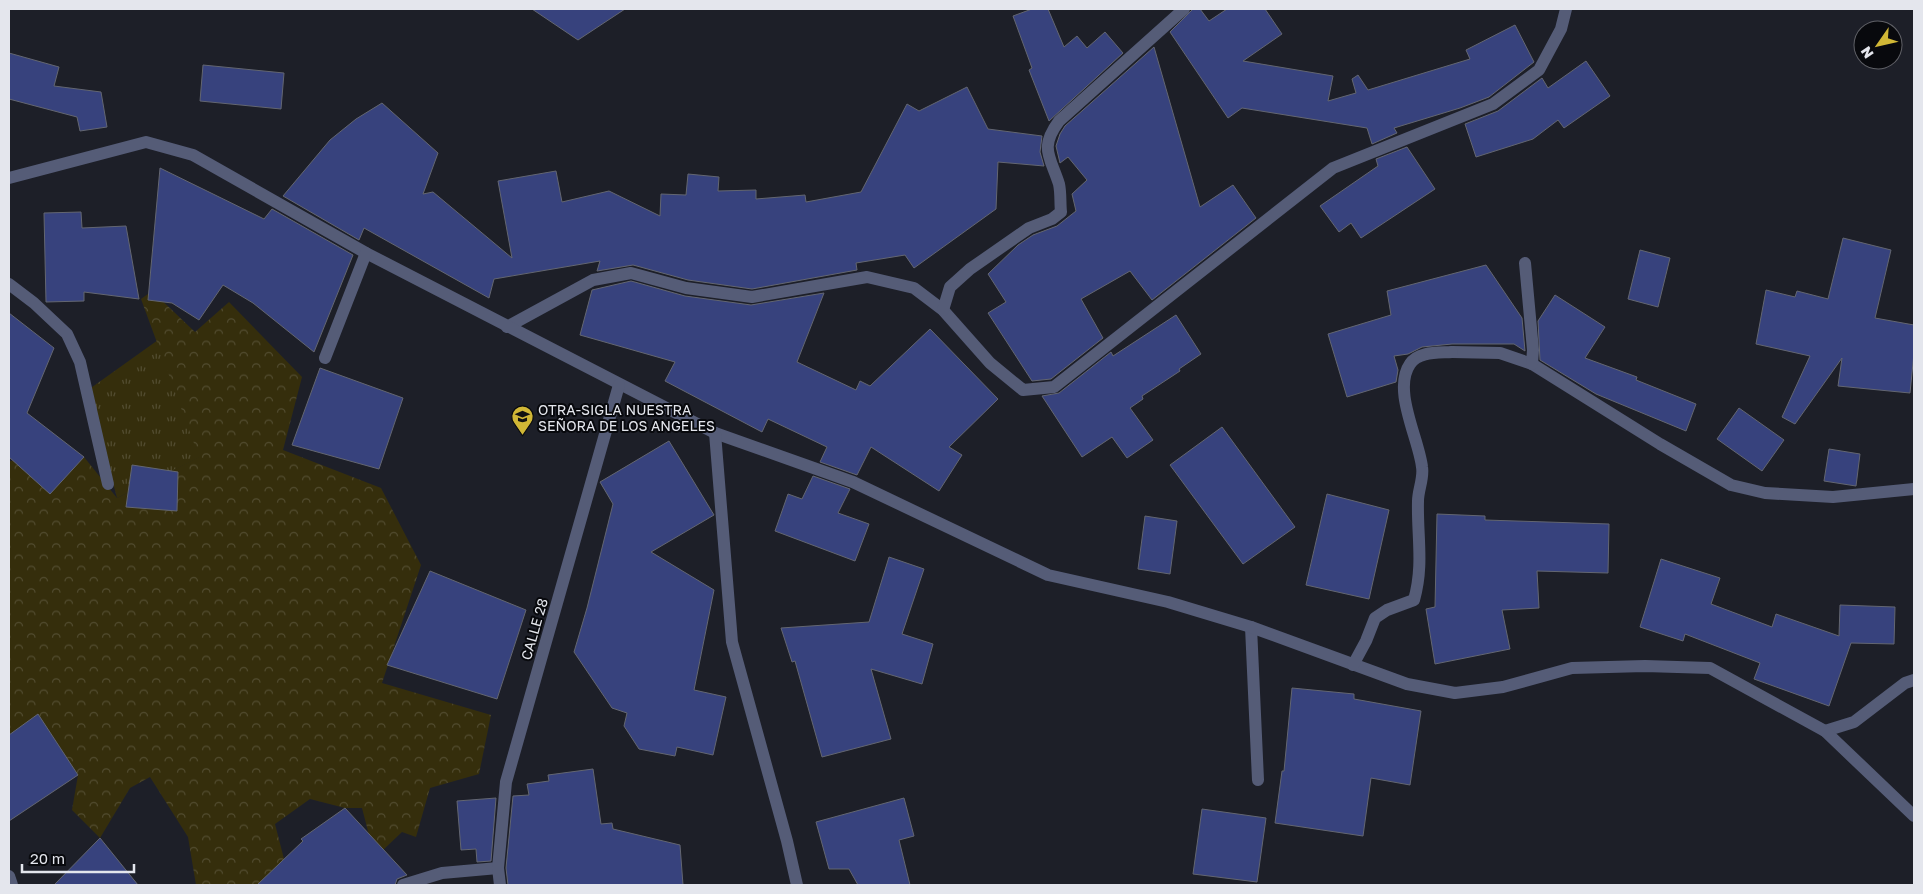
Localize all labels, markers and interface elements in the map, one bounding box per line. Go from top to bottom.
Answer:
north arrow [1853,20,1903,70]
text: N [1857,43,1877,62]
place label: OTRA-SIGLA NUESTRA SEÑORA DE LOS ANGELES [538,401,715,434]
school or university icon: OTRA-SIGLA NUESTRA SEÑORA DE LOS ANGELES [510,405,534,436]
street label: CALLE 28 [517,596,551,662]
scale bar [22,842,135,874]
text: 20 m [30,849,65,867]

